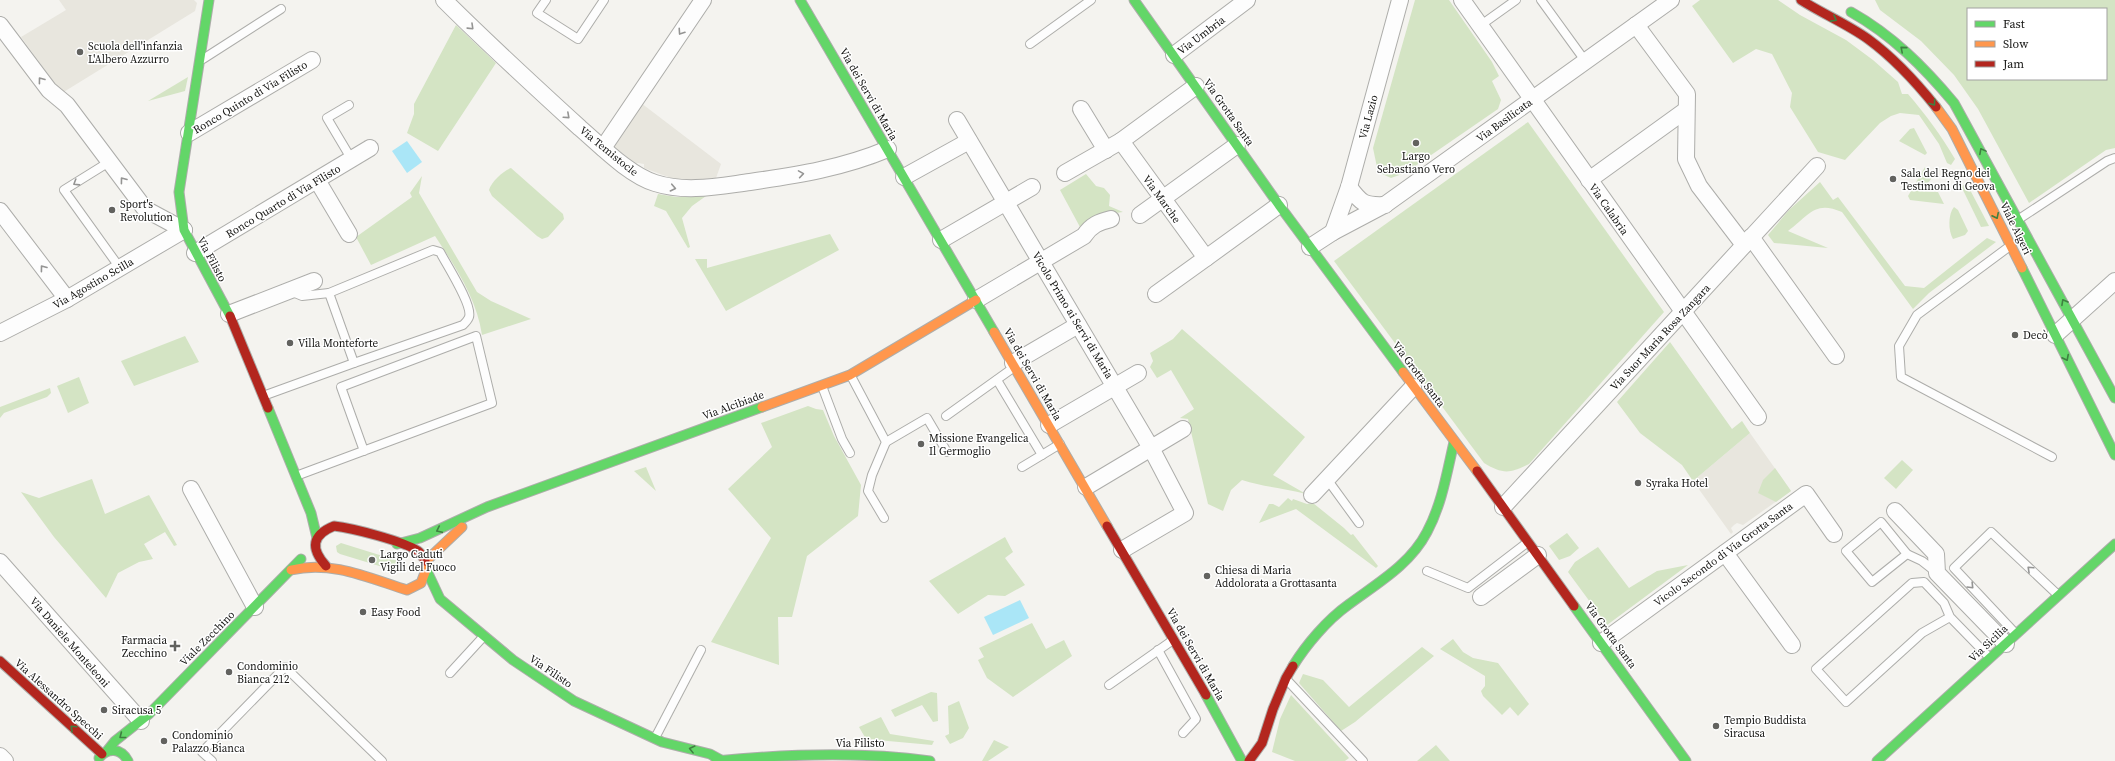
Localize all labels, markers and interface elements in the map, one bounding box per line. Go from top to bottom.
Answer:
legend [1967,8,2107,80]
street label: Via Umbria [1174,12,1228,58]
one-way arrow [1830,15,1838,22]
text: Fast [2003,16,2025,32]
one-way arrow [466,22,474,30]
one-way arrow [679,28,686,35]
text: Slow [2003,36,2029,52]
place label: Scuola dell'infanzia L'Albero Azzurro [88,39,183,67]
street label: Via dei Servi di Maria [836,45,901,144]
marker: Scuola dell'infanzia L'Albero Azzurro [75,47,85,57]
one-way arrow [1900,47,1907,54]
text: Jam [2002,56,2024,72]
street label: Ronco Quinto di Via Filisto [190,57,310,138]
street label: Via Grotta Santa [1200,76,1258,149]
one-way arrow [39,77,46,84]
street label: Via Lazio [1355,93,1382,141]
street label: Via Basilicata [1473,95,1536,146]
one-way arrow [1928,98,1935,105]
one-way arrow [562,111,569,118]
street label: Via Temistocle [576,123,641,180]
marker: Largo Sebastiano Vero [1411,138,1421,148]
one-way arrow [1979,148,1986,155]
place label: Largo Sebastiano Vero [1377,149,1455,177]
street label: Ronco Quarto di Via Filisto [223,161,343,242]
place label: Sala del Regno dei Testimoni di Geova [1901,166,1995,194]
one-way arrow [798,170,804,179]
street label: Via Marche [1139,172,1184,227]
marker: Sala del Regno dei Testimoni di Geova [1888,174,1898,184]
one-way arrow [121,177,128,184]
one-way arrow [73,178,80,186]
street label: Via Calabria [1585,181,1632,238]
one-way arrow [669,183,676,191]
place label: Sport's Revolution [120,197,173,225]
street label: Viale Algeri [1996,199,2035,257]
marker: Sport's Revolution [107,205,117,215]
one-way arrow [1991,212,1999,219]
street label: Via Filisto [193,234,230,284]
street label: Vicolo Primo ai Servi di Maria [1029,249,1117,382]
street label: Via Agostino Scilla [50,254,137,313]
one-way arrow [40,265,48,272]
street label: Via Suor Maria Rosa Zangara [1607,281,1714,394]
one-way arrow [2062,299,2069,306]
street label: Via dei Servi di Maria [1000,325,1065,424]
place label: Decò [2023,328,2048,343]
marker: Decò [2010,330,2020,340]
place label: Villa Monteforte [298,336,379,351]
marker: Villa Monteforte [285,338,295,348]
street label: Via Grotta Santa [1389,338,1449,411]
one-way arrow [2061,353,2069,361]
street label: Via Alcibiade [700,387,767,424]
place label: Missione Evangelica Il Germoglio [929,431,1029,459]
marker: Missione Evangelica Il Germoglio [916,439,926,449]
place label: Syraka Hotel [1646,476,1708,491]
marker: Syraka Hotel [1633,478,1643,488]
street label: Vicolo Secondo di Via Grotta Santa [1651,499,1796,610]
one-way arrow [435,525,443,533]
place label: Largo Caduti Vigili del Fuoco [380,547,456,575]
marker: Largo Caduti Vigili del Fuoco [367,555,377,565]
place label: Chiesa di Maria Addolorata a Grottasanta [1215,563,1337,591]
one-way arrow [2027,566,2035,574]
marker: Chiesa di Maria Addolorata a Grottasanta [1202,571,1212,581]
one-way arrow [1966,581,1974,589]
street label: Via Daniele Monteleoni [26,594,113,691]
street label: Via Grotta Santa [1581,599,1640,672]
place label: Easy Food [371,605,421,620]
street label: Via dei Servi di Maria [1163,605,1228,704]
street label: Viale Zecchino [176,607,238,669]
marker: Easy Food [358,607,368,617]
street label: Via Sicilia [1966,621,2011,665]
place label: Farmacia Zecchino [121,633,167,661]
marker: Farmacia Zecchino [170,641,180,651]
street label: Via Filisto [526,651,575,691]
street label: Via Alessandro Specchi [11,656,106,743]
place label: Condominio Bianca 212 [237,659,298,687]
marker: Condominio Bianca 212 [224,667,234,677]
place label: Siracusa 5 [112,703,162,718]
marker: Siracusa 5 [99,705,109,715]
place label: Tempio Buddista Siracusa [1724,713,1807,741]
marker: Tempio Buddista Siracusa [1711,721,1721,731]
one-way arrow [70,725,78,733]
place label: Condominio Palazzo Bianca [172,728,245,756]
one-way arrow [119,731,126,738]
marker: Condominio Palazzo Bianca [159,736,169,746]
street label: Via Filisto [836,736,885,751]
one-way arrow [689,746,695,754]

